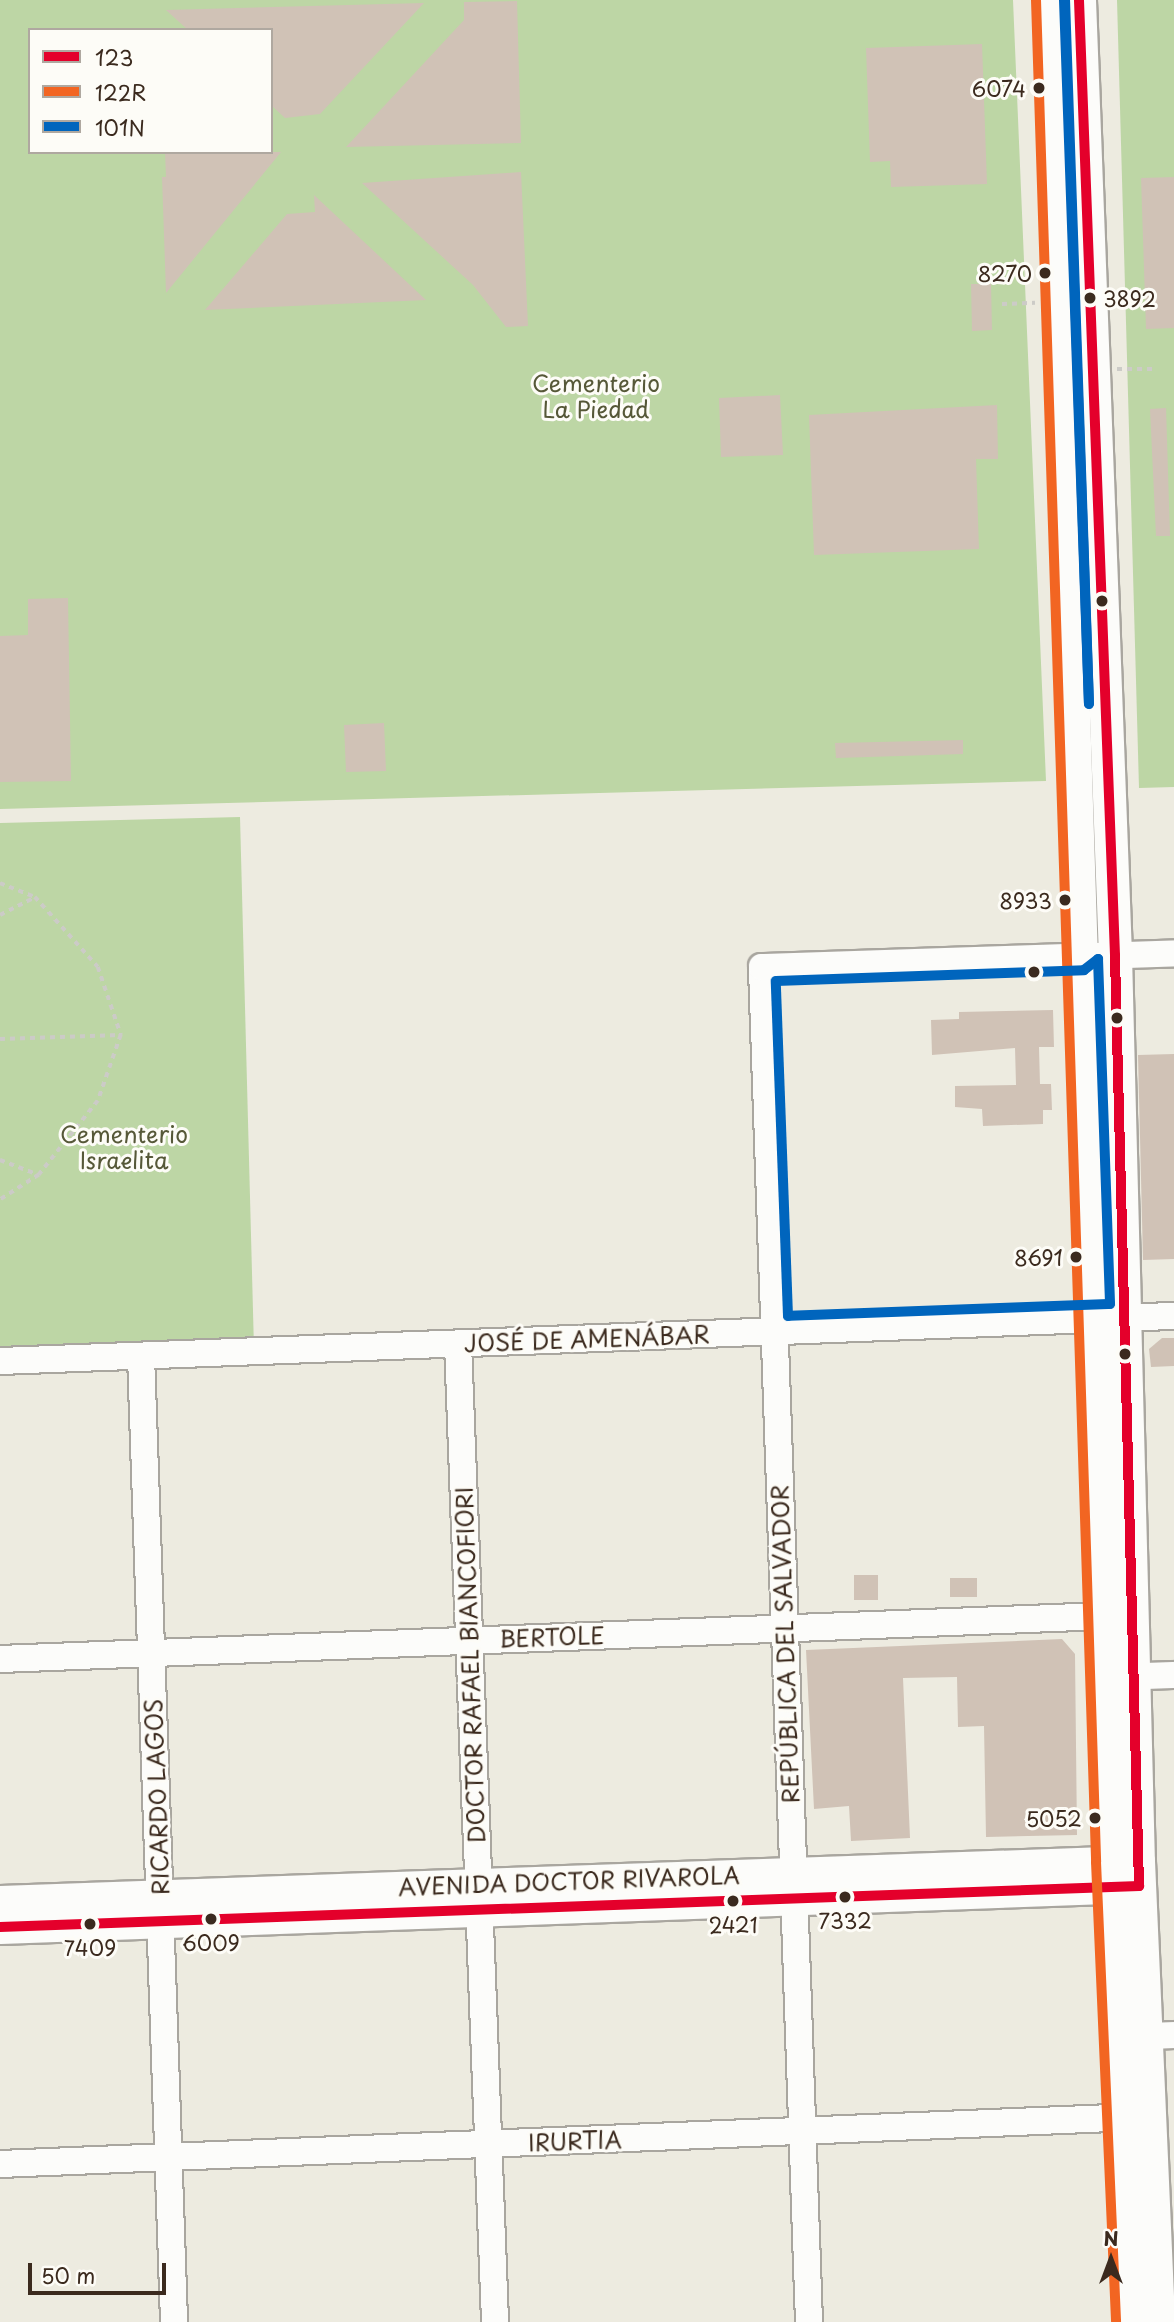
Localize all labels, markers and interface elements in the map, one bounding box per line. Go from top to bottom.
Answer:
legend [28,28,273,154]
text: 123 [95,41,133,73]
place label: 6074 [972,75,1026,101]
text: 122R [95,76,147,108]
marker: 6074 [1032,81,1046,95]
text: 101N [95,111,145,143]
place label: 8270 [978,260,1032,286]
marker: 8270 [1038,266,1052,280]
place label: 3892 [1103,285,1156,311]
marker: 3892 [1083,291,1097,305]
park label: Cementerio La Piedad [532,369,660,423]
unlabelled marker [1095,594,1109,608]
place label: 8933 [999,887,1052,913]
marker: 8933 [1058,893,1072,907]
unlabelled marker [1027,965,1041,979]
unlabelled marker [1110,1011,1124,1025]
park label: Cementerio Israelita [60,1120,188,1174]
place label: 8691 [1014,1244,1063,1270]
marker: 8691 [1069,1250,1083,1264]
street label: JOSÉ DE AMENÁBAR [464,1321,710,1357]
unlabelled marker [1118,1347,1132,1361]
street label: REPÚBLICA DEL SALVADOR [766,1482,804,1806]
street label: DOCTOR RAFAEL BIANCOFIORI [450,1485,490,1845]
street label: BERTOLE [499,1621,605,1653]
street label: RICARDO LAGOS [140,1697,174,1897]
place label: 5052 [1026,1805,1082,1831]
marker: 5052 [1088,1811,1102,1825]
street label: AVENIDA DOCTOR RIVAROLA [398,1861,740,1901]
marker: 7332 [838,1890,852,1904]
marker: 2421 [726,1894,740,1908]
place label: 7332 [818,1907,872,1933]
place label: 2421 [708,1911,758,1937]
marker: 6009 [204,1912,218,1926]
marker: 7409 [83,1917,97,1931]
place label: 6009 [182,1929,240,1955]
place label: 7409 [64,1934,116,1960]
street label: IRURTIA [528,2126,622,2156]
north arrow [1076,2224,1146,2294]
text: N [1103,2224,1119,2252]
scale bar [32,2248,170,2292]
text: 50 m [41,2259,95,2291]

